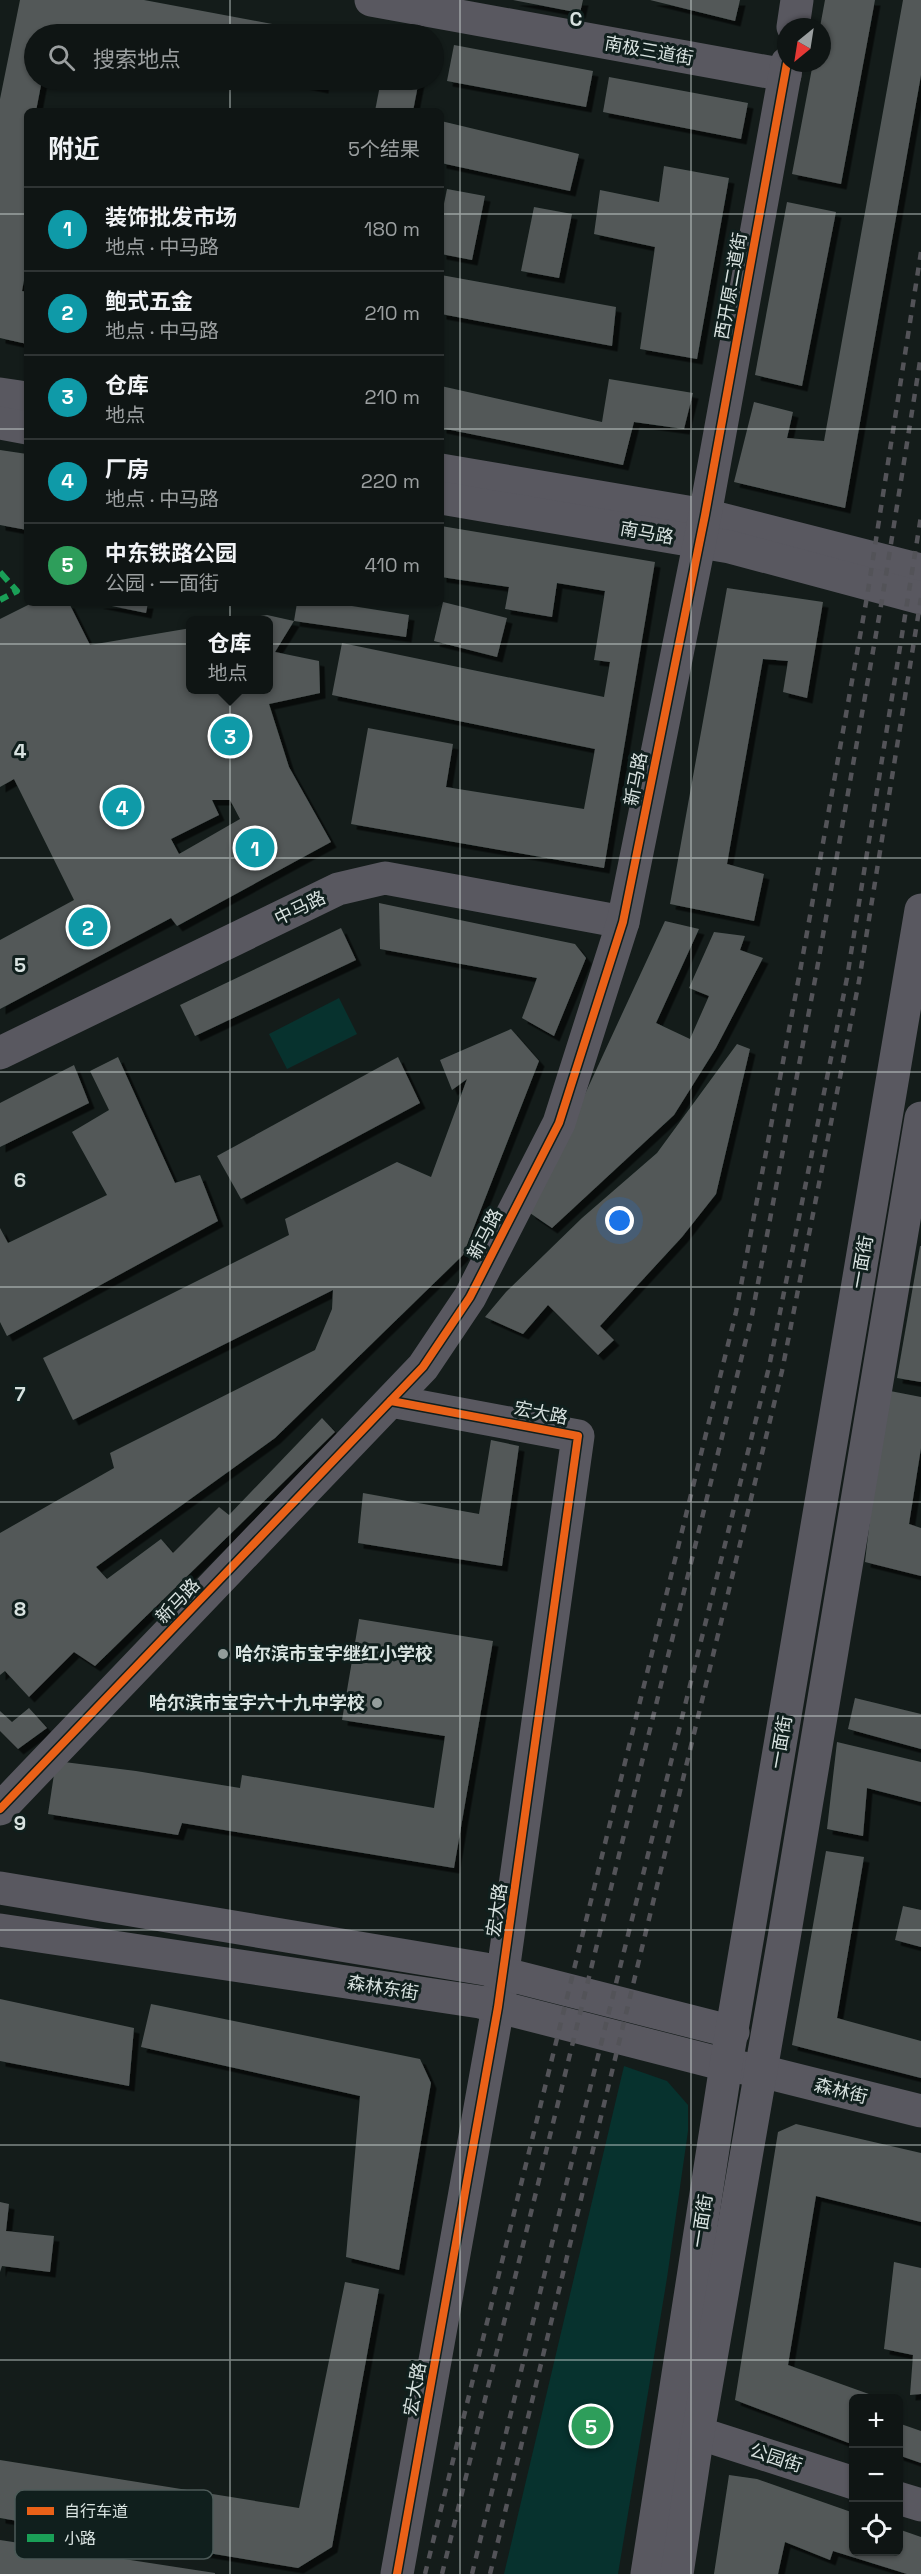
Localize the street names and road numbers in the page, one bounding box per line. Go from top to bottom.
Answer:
street label: 南极三道街 [603,31,695,70]
street label: 西开原二道街 [710,231,751,341]
street label: 南马路 [619,516,676,549]
street label: 新马路 [619,750,652,808]
street label: 中马路 [270,885,329,930]
street label: 新马路 [462,1204,507,1263]
street label: 一面街 [845,1233,878,1290]
street label: 宏大路 [512,1396,570,1429]
street label: 新马路 [151,1573,205,1628]
street label: 一面街 [764,1713,797,1770]
street label: 宏大路 [481,1882,512,1938]
street label: 森林东街 [346,1971,420,2004]
street label: 森林街 [812,2073,870,2108]
street label: 一面街 [686,2192,717,2249]
street label: 宏大路 [398,2360,431,2417]
street label: 公园街 [747,2438,805,2477]

